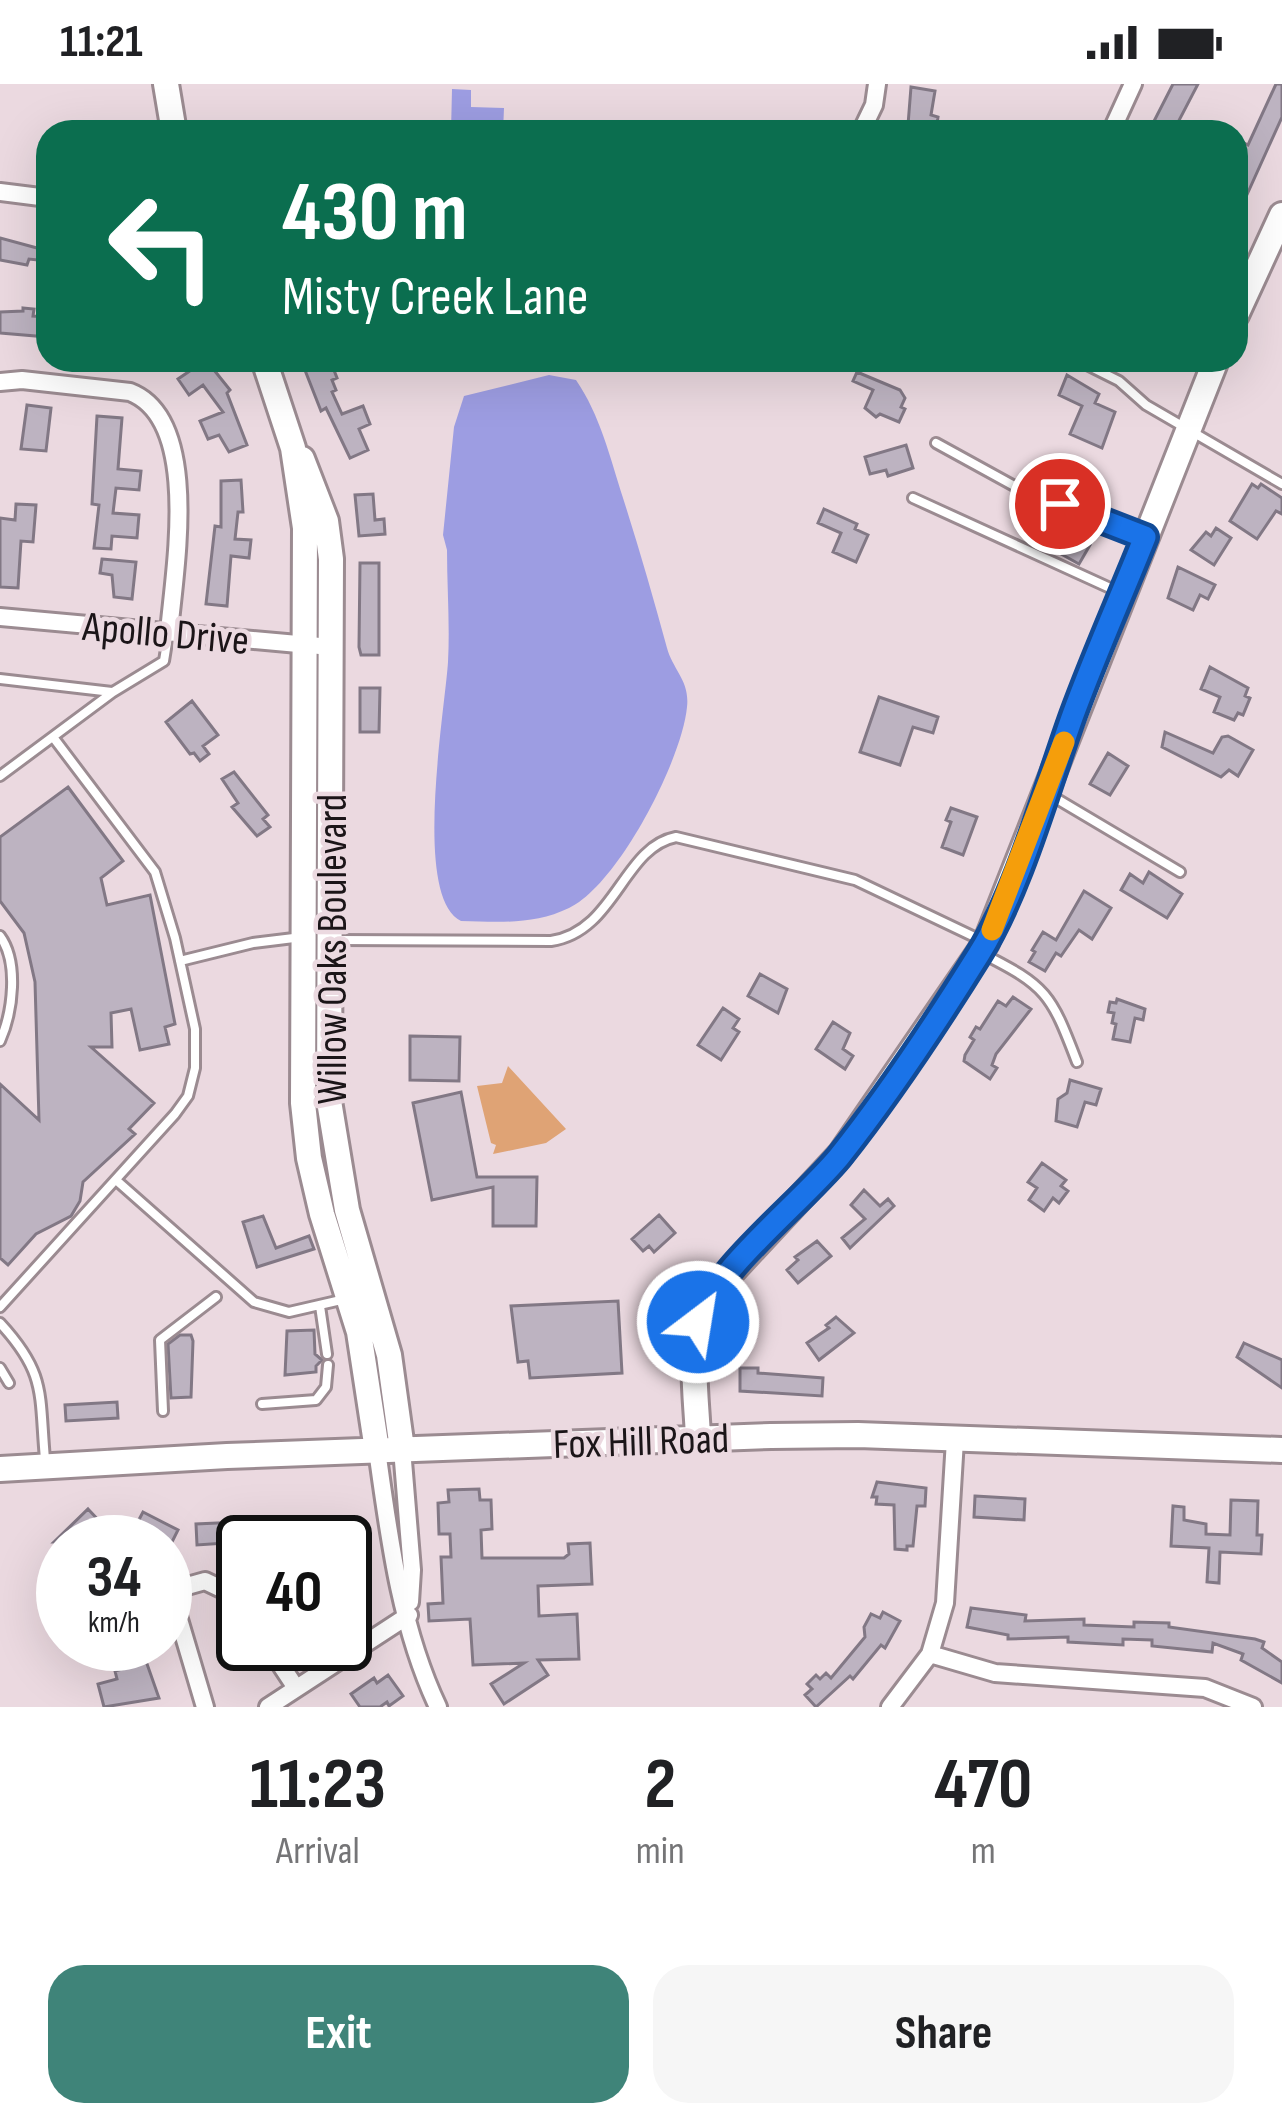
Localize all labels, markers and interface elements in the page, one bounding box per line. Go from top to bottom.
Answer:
text: 11:21 [60,15,143,70]
text: 430 m [282,163,468,264]
icon: left [84,168,240,324]
text: Misty Creek Lane [282,265,588,330]
pin [1009,453,1111,555]
icon: arrive [1027,471,1093,537]
street label: Apollo Drive [80,602,251,667]
street label: Willow Oaks Boulevard [308,794,359,1104]
position arrow [635,1259,761,1385]
street label: Fox Hill Road [552,1414,730,1471]
speed limit sign: 40 [216,1515,372,1671]
text: 34 [87,1542,141,1614]
text: km/h [88,1605,140,1641]
text: 11:23 [250,1742,386,1829]
text: 2 [644,1742,676,1829]
text: 470 [934,1742,1032,1829]
text: Arrival [276,1828,360,1875]
text: min [636,1828,685,1875]
text: m [971,1828,996,1875]
button: Exit [48,1965,629,2103]
button: Share [653,1965,1234,2103]

